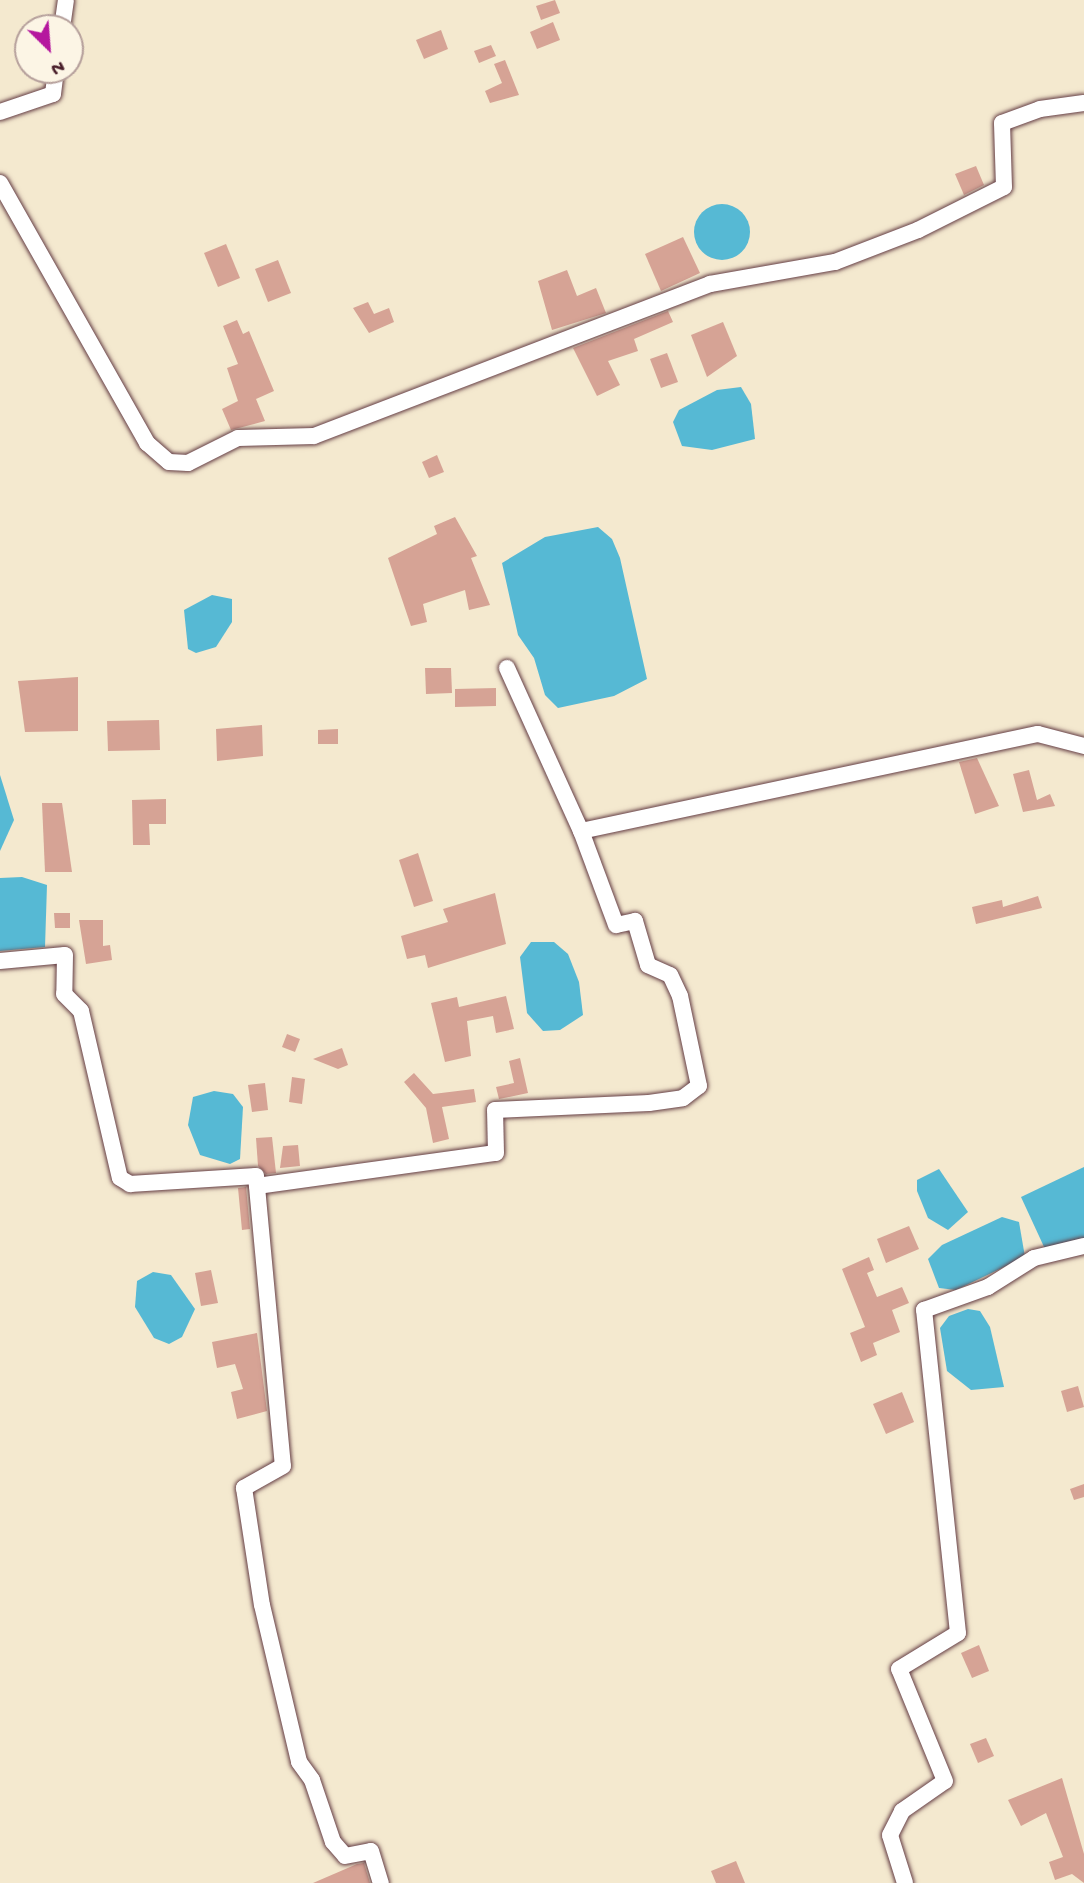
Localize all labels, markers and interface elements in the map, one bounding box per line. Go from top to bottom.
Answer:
north arrow [14,14,84,84]
text: N [47,54,68,80]

